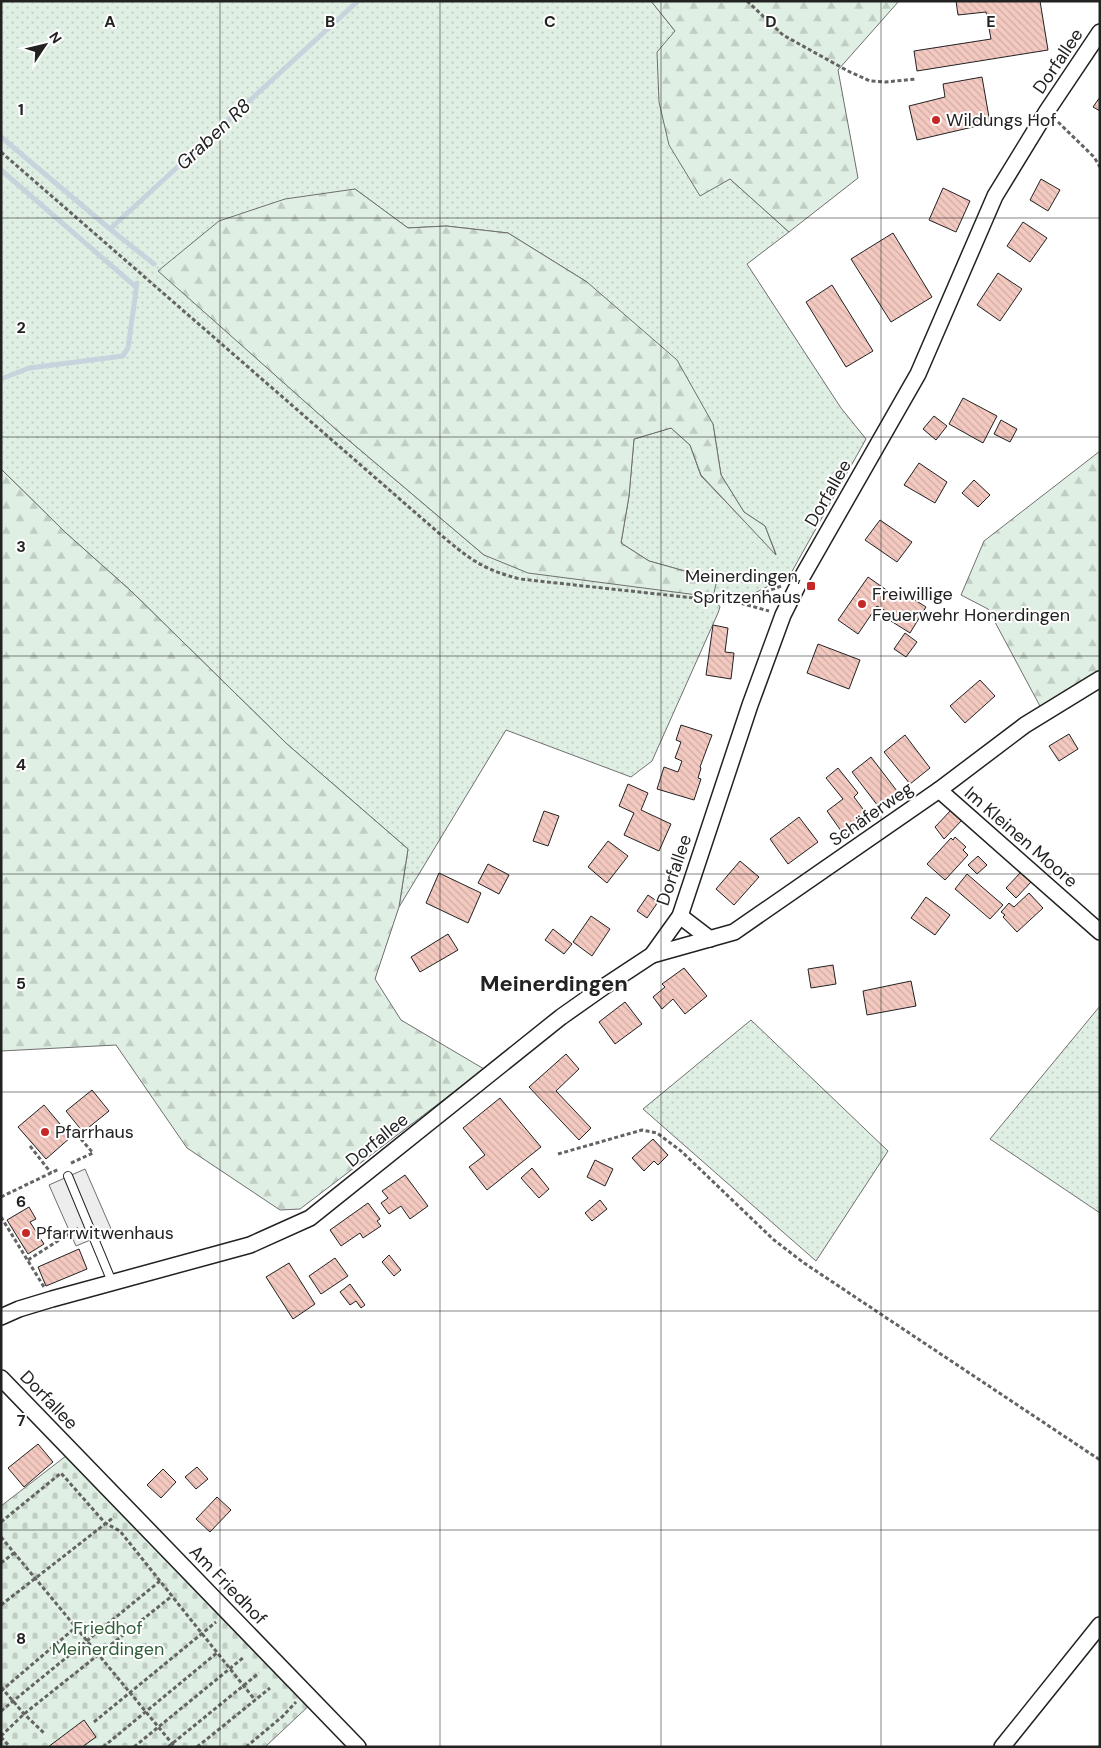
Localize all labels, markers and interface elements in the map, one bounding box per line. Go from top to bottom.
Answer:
text: A [104,11,116,32]
text: B [325,11,335,32]
text: C [544,11,556,32]
text: D [765,11,777,32]
text: E [986,11,996,32]
north arrow [20,20,70,70]
street label: Dorfallee [1027,24,1089,98]
text: N [45,28,66,47]
water label: Graben R8 [171,93,256,175]
text: 1 [18,99,24,120]
place label: Wildungs Hof [946,108,1057,132]
marker: Wildungs Hof [930,114,942,126]
text: 2 [16,317,26,338]
street label: Dorfallee [799,455,857,531]
text: 3 [16,536,26,557]
place label: Meinerdingen, Spritzenhaus [685,564,801,609]
marker: Meinerdingen, Spritzenhaus [805,580,817,592]
place label: Freiwillige Feuerwehr Honerdingen [872,582,1070,627]
marker: Freiwillige Feuerwehr Honerdingen [856,598,868,610]
text: 4 [16,754,26,775]
street label: Schäferweg [824,776,918,852]
street label: Im Kleinen Moore [959,781,1083,893]
street label: Dorfallee [651,831,697,909]
district label: Meinerdingen [480,969,628,998]
text: 5 [16,973,26,994]
street label: Dorfallee [341,1107,413,1173]
place label: Pfarrhaus [55,1120,134,1144]
marker: Pfarrhaus [39,1126,51,1138]
text: 6 [16,1191,26,1212]
place label: Pfarrwitwenhaus [36,1221,174,1245]
marker: Pfarrwitwenhaus [20,1227,32,1239]
street label: Dorfallee [15,1365,83,1435]
text: 7 [17,1410,26,1431]
street label: Am Friedhof [184,1540,272,1630]
park label: Friedhof Meinerdingen [52,1616,164,1661]
text: 8 [16,1628,26,1649]

